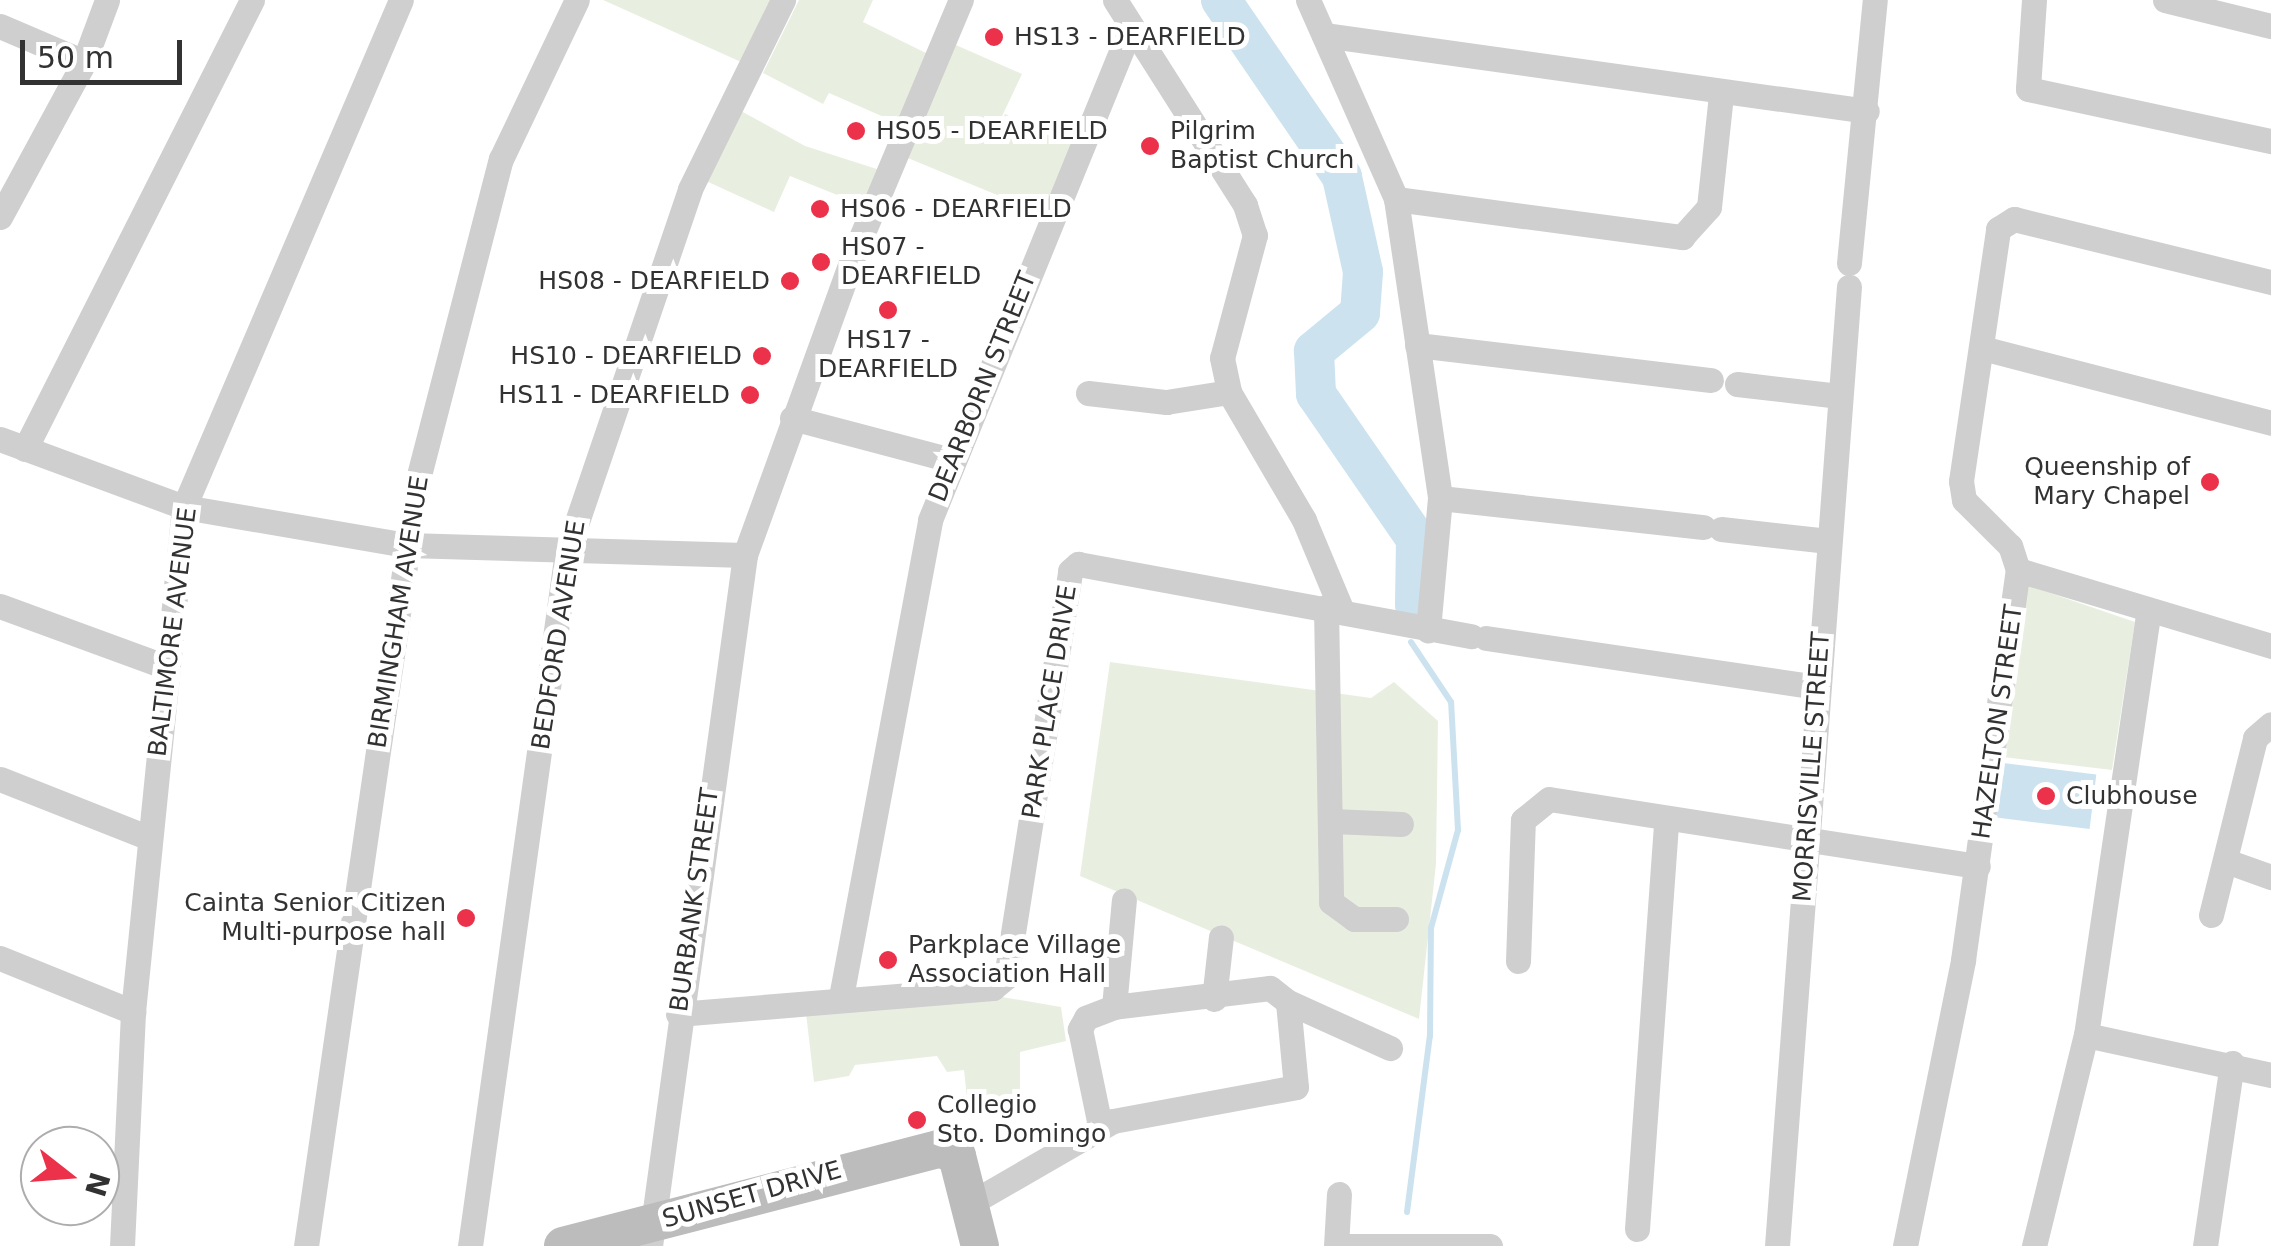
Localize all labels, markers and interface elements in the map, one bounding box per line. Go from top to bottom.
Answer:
scale bar [25,20,188,82]
place label: HS13 - DEARFIELD [1014,22,1246,52]
marker: HS13 - DEARFIELD [983,26,1005,48]
text: 50 m [37,40,114,75]
place label: HS05 - DEARFIELD [876,116,1108,146]
place label: Pilgrim Baptist Church [1170,117,1354,176]
marker: HS05 - DEARFIELD [845,120,867,142]
marker: Pilgrim Baptist Church [1139,135,1161,157]
place label: HS06 - DEARFIELD [840,194,1072,224]
marker: HS06 - DEARFIELD [809,198,831,220]
place label: HS07 - DEARFIELD [841,233,981,292]
marker: HS07 - DEARFIELD [810,251,832,273]
place label: HS08 - DEARFIELD [538,266,770,296]
street label: DEARBORN STREET [923,268,1043,506]
marker: HS08 - DEARFIELD [779,270,801,292]
marker: HS17 - DEARFIELD [877,299,899,321]
place label: HS17 - DEARFIELD [818,326,958,385]
place label: HS10 - DEARFIELD [510,341,742,371]
marker: HS10 - DEARFIELD [751,345,773,367]
place label: HS11 - DEARFIELD [498,380,730,410]
marker: HS11 - DEARFIELD [739,384,761,406]
place label: Queenship of Mary Chapel [2024,453,2190,512]
marker: Queenship of Mary Chapel [2199,471,2221,493]
street label: BIRMINGHAM AVENUE [363,474,435,750]
street label: BALTIMORE AVENUE [143,506,203,758]
street label: BEDFORD AVENUE [526,518,592,752]
street label: PARK PLACE DRIVE [1017,583,1083,821]
street label: HAZELTON STREET [1967,603,2029,841]
street label: MORRISVILLE STREET [1788,631,1836,903]
place label: Clubhouse [2066,781,2198,811]
marker: Clubhouse [2035,785,2057,807]
street label: BURBANK STREET [664,786,726,1014]
place label: Cainta Senior Citizen Multi-purpose hall [184,889,446,948]
marker: Cainta Senior Citizen Multi-purpose hall [455,907,477,929]
place label: Parkplace Village Association Hall [908,931,1121,990]
marker: Parkplace Village Association Hall [877,949,899,971]
place label: Collegio Sto. Domingo [937,1091,1106,1150]
marker: Collegio Sto. Domingo [906,1109,928,1131]
north arrow [20,1126,120,1226]
street label: SUNSET DRIVE [659,1155,845,1235]
text: N [78,1168,116,1200]

